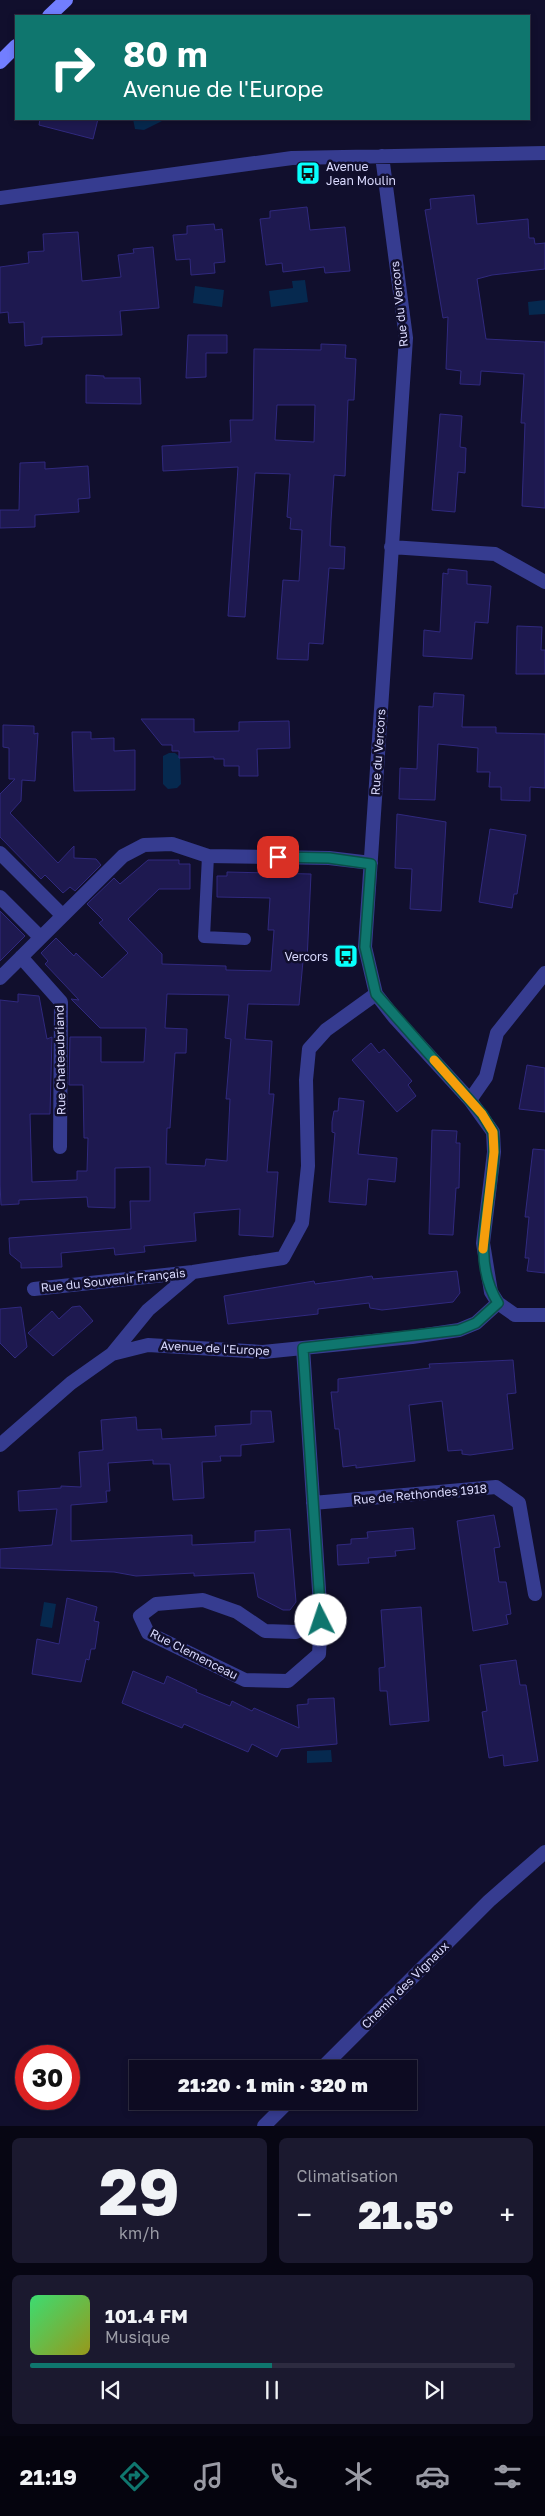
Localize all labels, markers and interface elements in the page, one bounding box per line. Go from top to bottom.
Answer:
text: 80 m [123,33,208,75]
icon: right [40,35,105,100]
text: Avenue de l'Europe [123,75,324,102]
place label: Avenue Jean Moulin [326,159,396,188]
bus stop icon: Avenue Jean Moulin [295,160,321,186]
street label: Rue du Vercors [387,260,411,348]
street label: Rue du Vercors [368,708,388,796]
pin [257,836,299,878]
icon: arrive [264,843,292,871]
bus stop icon: Vercors [333,943,359,969]
place label: Vercors [284,949,328,964]
street label: Rue Chateaubriand [52,1005,68,1115]
street label: Rue du Souvenir Français [40,1265,186,1295]
street label: Avenue de l'Europe [160,1338,270,1358]
street label: Rue de Rethondes 1918 [353,1481,487,1507]
position arrow [294,1593,346,1645]
street label: Rue Clemenceau [148,1625,240,1683]
street label: Chemin des Vignaux [358,1938,452,2032]
speed limit sign: 30 [15,2045,80,2110]
text: 21:20 · 1 min · 320 m [178,2073,368,2096]
text: 29 [99,2151,180,2229]
text: Climatisation [297,2166,398,2186]
text: 21.5° [358,2192,453,2237]
text: − [297,2198,312,2231]
text: + [500,2198,515,2231]
text: km/h [119,2223,160,2243]
text: 101.4 FM [105,2304,188,2327]
text: Musique [105,2327,170,2347]
icon: previous [97,2376,125,2404]
icon: pause [258,2376,286,2404]
icon: next [420,2376,448,2404]
icon: directions [117,2459,152,2494]
icon: music [191,2459,226,2494]
icon: phone [266,2459,301,2494]
icon: climate [341,2459,376,2494]
icon: car [415,2459,450,2494]
icon: filters [490,2459,525,2494]
text: 21:19 [20,2463,77,2490]

